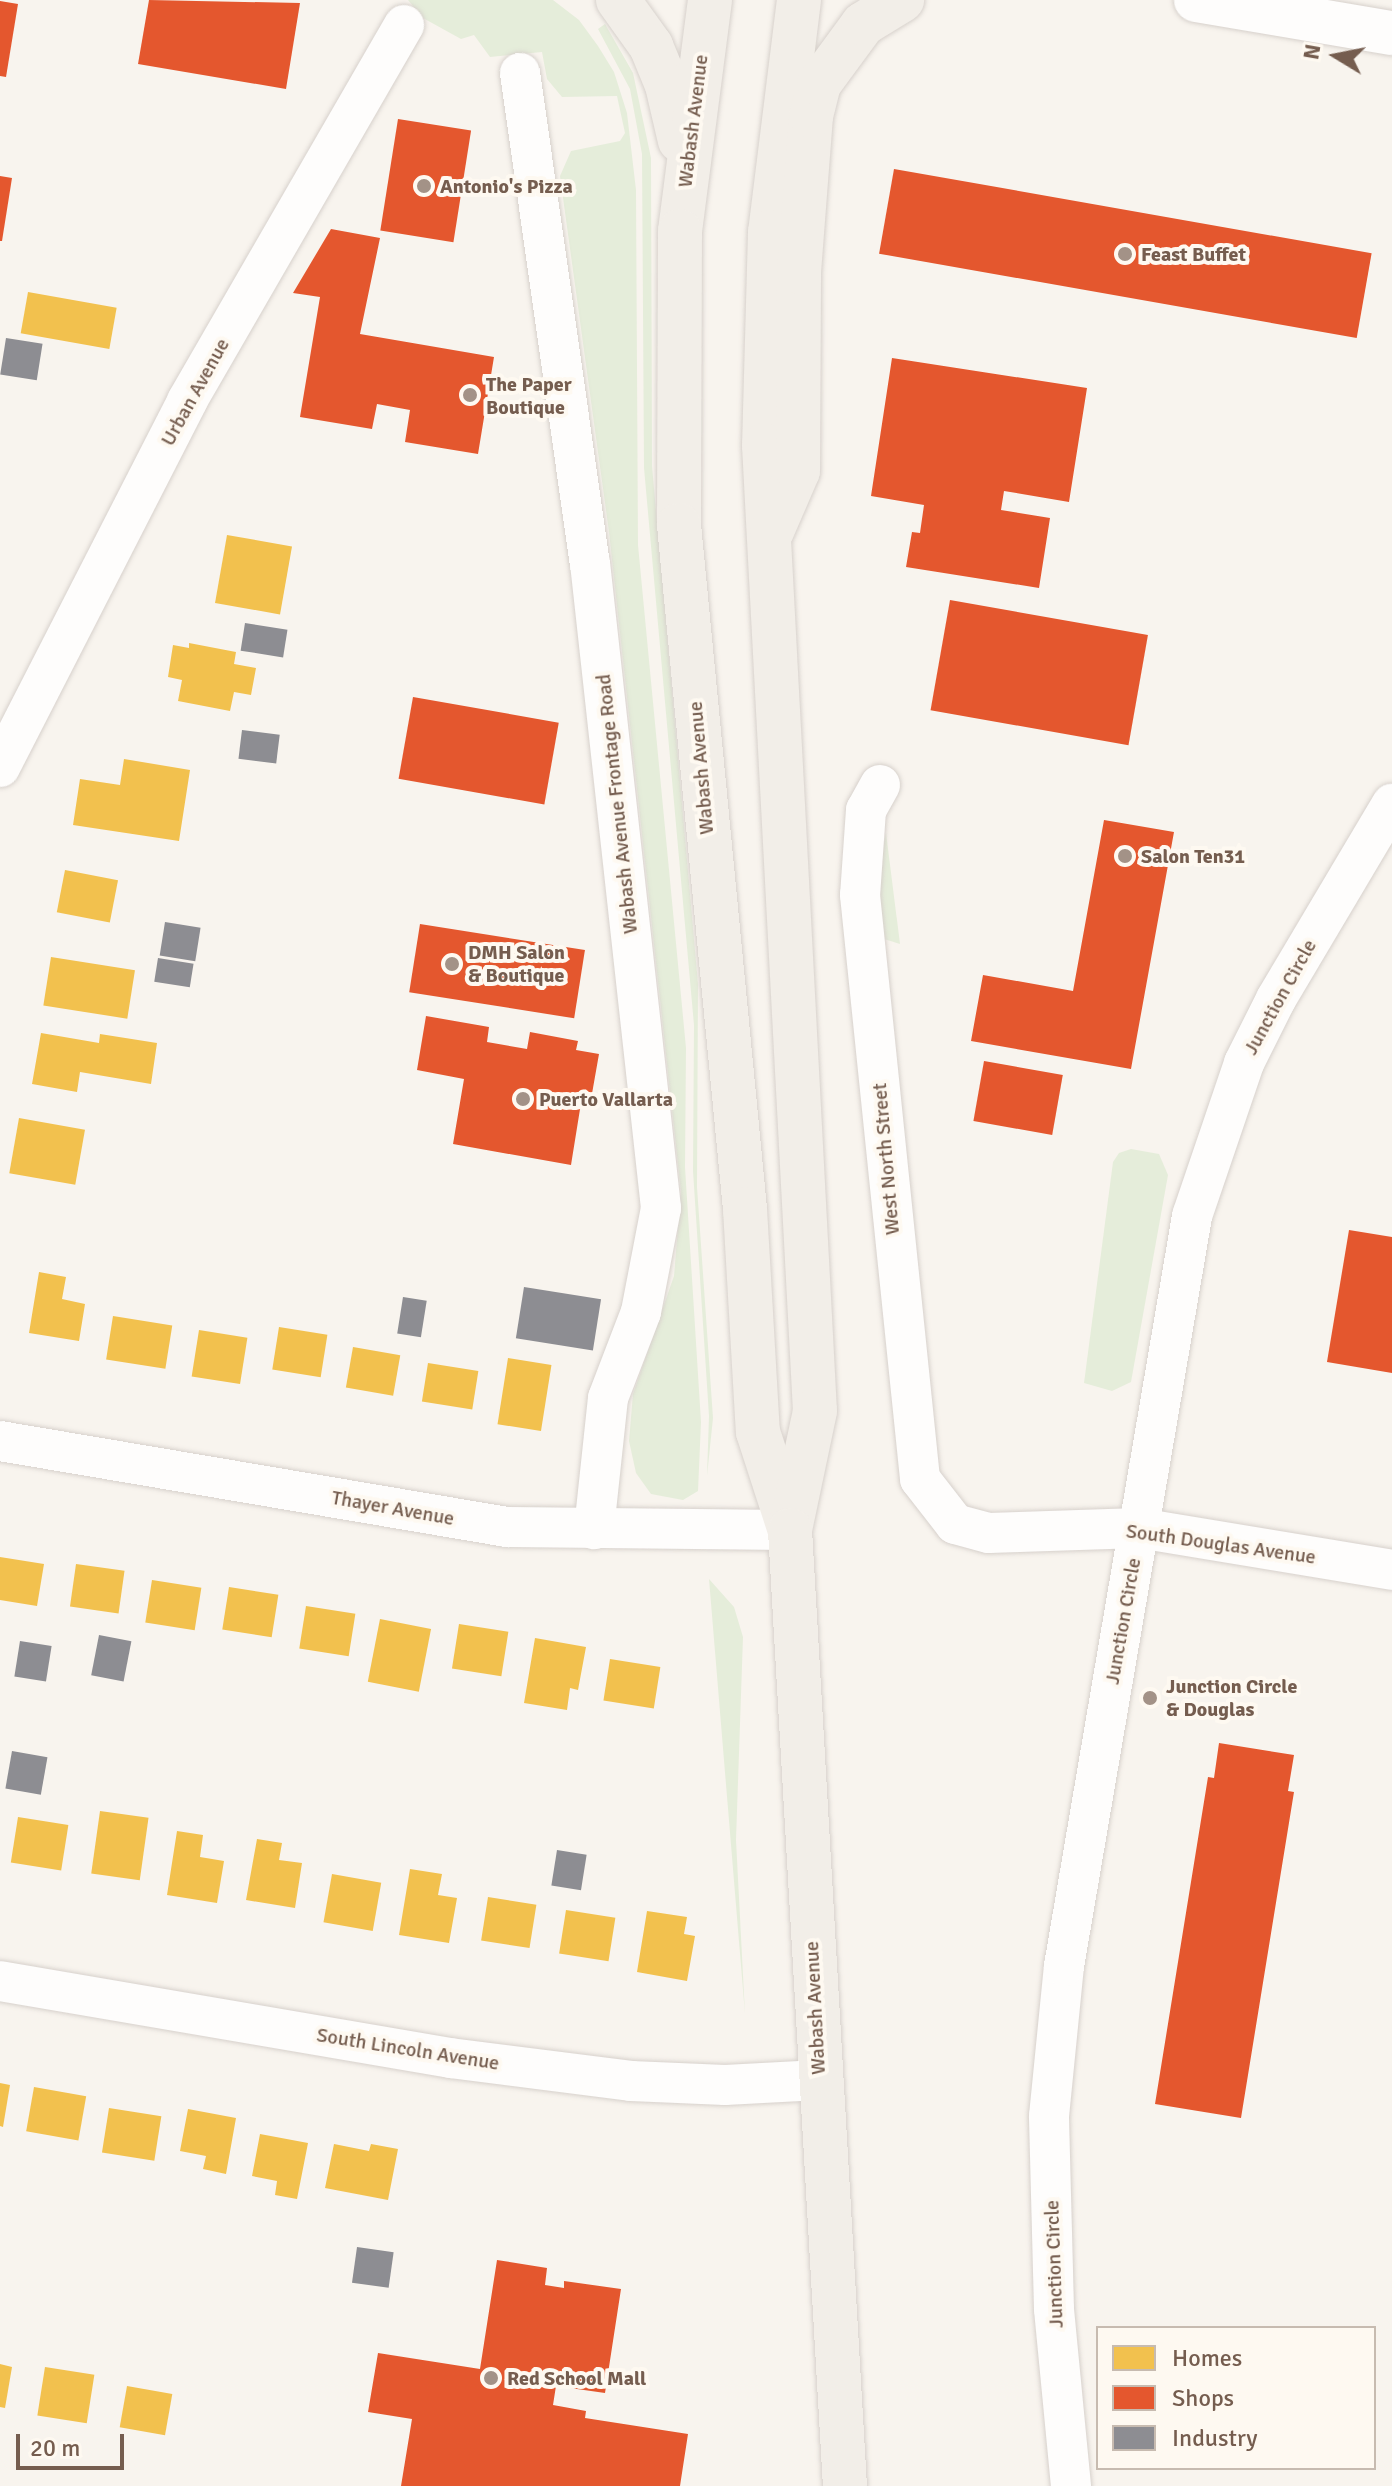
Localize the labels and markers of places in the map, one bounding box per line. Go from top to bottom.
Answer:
place label: Antonio's Pizza [440,174,573,198]
marker: Antonio's Pizza [415,177,433,195]
place label: Feast Buffet [1141,242,1246,266]
marker: Feast Buffet [1116,245,1134,263]
place label: The Paper Boutique [486,372,572,419]
marker: The Paper Boutique [461,386,479,404]
place label: Salon Ten31 [1141,844,1245,868]
marker: Salon Ten31 [1116,847,1134,865]
place label: DMH Salon & Boutique [468,940,565,987]
marker: DMH Salon & Boutique [443,955,461,973]
place label: Puerto Vallarta [539,1087,673,1111]
marker: Puerto Vallarta [514,1090,532,1108]
place label: Junction Circle & Douglas [1166,1674,1297,1721]
marker: Junction Circle & Douglas [1141,1689,1159,1707]
place label: Red School Mall [507,2366,646,2390]
marker: Red School Mall [482,2369,500,2387]

